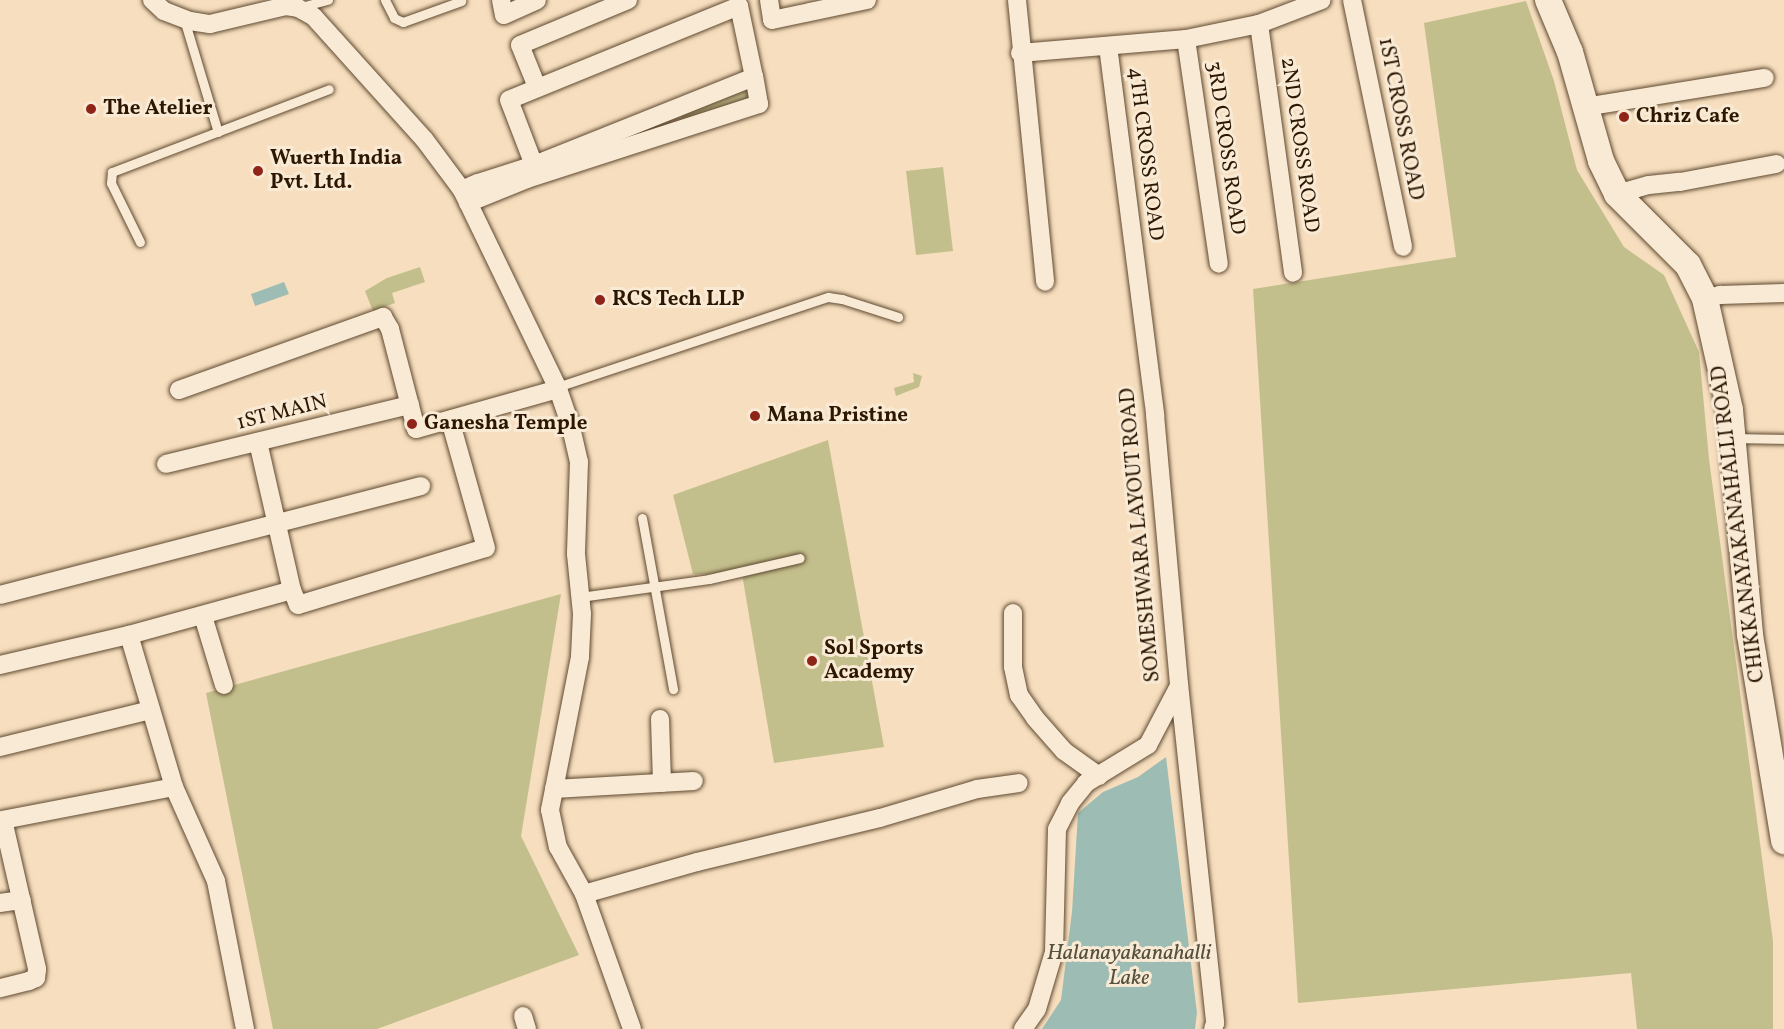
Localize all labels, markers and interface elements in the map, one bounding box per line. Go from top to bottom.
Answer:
street label: 1ST CROSS ROAD [1372,35,1428,203]
street label: 2ND CROSS ROAD [1274,56,1324,234]
street label: 3RD CROSS ROAD [1200,60,1250,236]
street label: 4TH CROSS ROAD [1122,66,1168,242]
place label: The Atelier [103,96,212,122]
marker: The Atelier [84,102,98,116]
place label: Chriz Cafe [1636,104,1739,130]
marker: Chriz Cafe [1617,110,1631,124]
place label: Wuerth India Pvt. Ltd. [270,146,402,196]
marker: Wuerth India Pvt. Ltd. [251,164,265,178]
place label: RCS Tech LLP [612,287,745,313]
marker: RCS Tech LLP [593,293,607,307]
street label: CHIKKANAYAKANAHALLI ROAD [1707,364,1771,684]
street label: SOMESHWARA LAYOUT ROAD [1116,386,1166,684]
street label: 1ST MAIN [234,390,330,436]
place label: Mana Pristine [767,403,908,429]
marker: Mana Pristine [748,409,762,423]
place label: Ganesha Temple [424,411,588,437]
marker: Ganesha Temple [405,417,419,431]
place label: Sol Sports Academy [824,636,923,686]
marker: Sol Sports Academy [805,654,819,668]
water label: Halanayakanahalli Lake [1047,940,1211,992]

